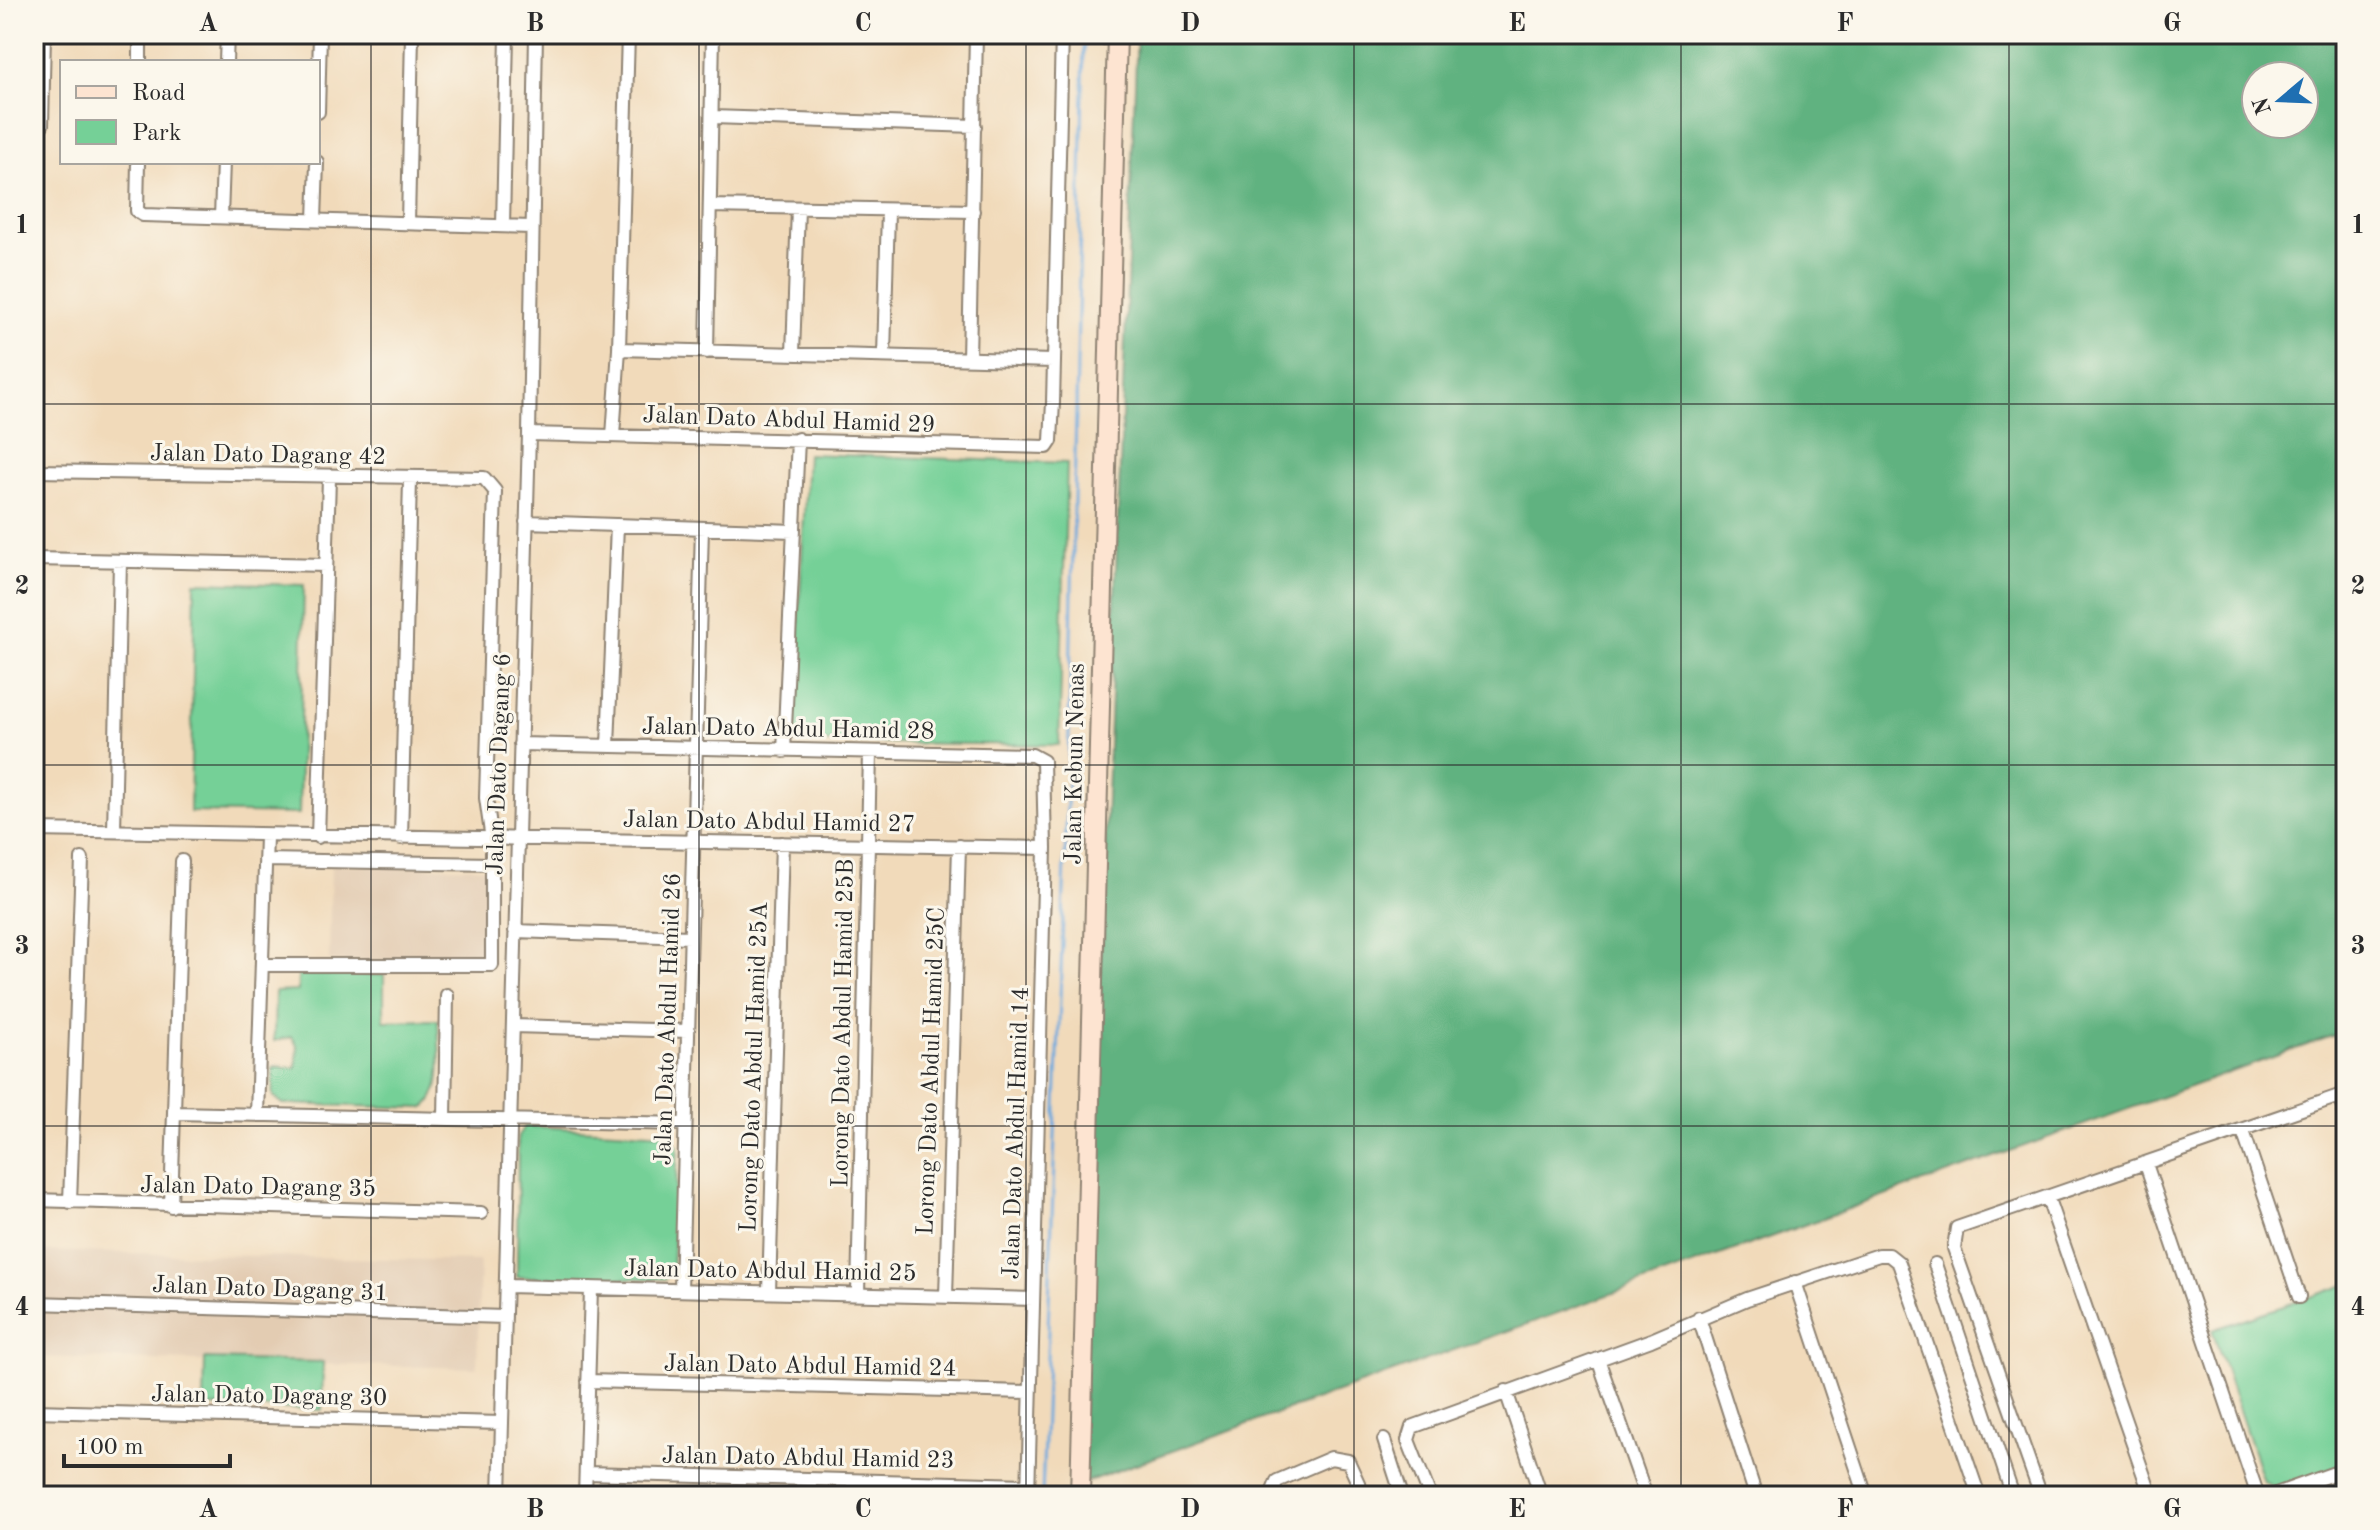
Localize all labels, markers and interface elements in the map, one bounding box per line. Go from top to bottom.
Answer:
text: A [198,11,218,37]
text: B [526,11,544,37]
text: C [854,11,872,37]
text: D [1180,11,1200,37]
text: E [1508,11,1526,37]
text: F [1836,11,1854,37]
text: G [2163,11,2181,37]
legend [60,60,320,164]
north arrow [2240,60,2320,140]
text: Road [132,82,185,106]
text: N [2250,94,2276,117]
text: Park [132,122,181,146]
text: 1 [14,213,30,239]
text: 1 [2350,213,2366,239]
street label: Jalan Dato Abdul Hamid 29 [642,404,936,438]
street label: Jalan Dato Dagang 42 [150,442,386,470]
text: 2 [14,574,30,600]
text: 2 [2350,574,2366,600]
street label: Jalan Dato Dagang 6 [484,653,516,876]
street label: Jalan Kebun Nenas [1062,663,1090,865]
street label: Jalan Dato Abdul Hamid 28 [641,715,935,745]
street label: Jalan Dato Abdul Hamid 27 [622,808,916,838]
street label: Lorong Dato Abdul Hamid 25B [829,858,859,1188]
street label: Jalan Dato Abdul Hamid 26 [652,872,686,1166]
street label: Lorong Dato Abdul Hamid 25A [737,901,773,1233]
street label: Lorong Dato Abdul Hamid 25C [914,906,950,1236]
text: 3 [14,934,30,960]
text: 3 [2350,934,2366,960]
street label: Jalan Dato Abdul Hamid 14 [1000,986,1034,1280]
street label: Jalan Dato Dagang 35 [140,1174,376,1202]
street label: Jalan Dato Abdul Hamid 25 [623,1257,917,1287]
street label: Jalan Dato Dagang 31 [151,1274,388,1306]
text: 4 [14,1295,30,1321]
text: 4 [2350,1295,2366,1321]
street label: Jalan Dato Abdul Hamid 24 [663,1352,957,1382]
street label: Jalan Dato Dagang 30 [151,1383,387,1411]
scale bar [64,1418,230,1468]
text: 100 m [76,1436,144,1460]
street label: Jalan Dato Abdul Hamid 23 [661,1444,955,1474]
text: A [198,1497,218,1523]
text: B [526,1497,544,1523]
text: C [854,1497,872,1523]
text: D [1180,1497,1200,1523]
text: E [1508,1497,1526,1523]
text: F [1836,1497,1854,1523]
text: G [2163,1497,2181,1523]

